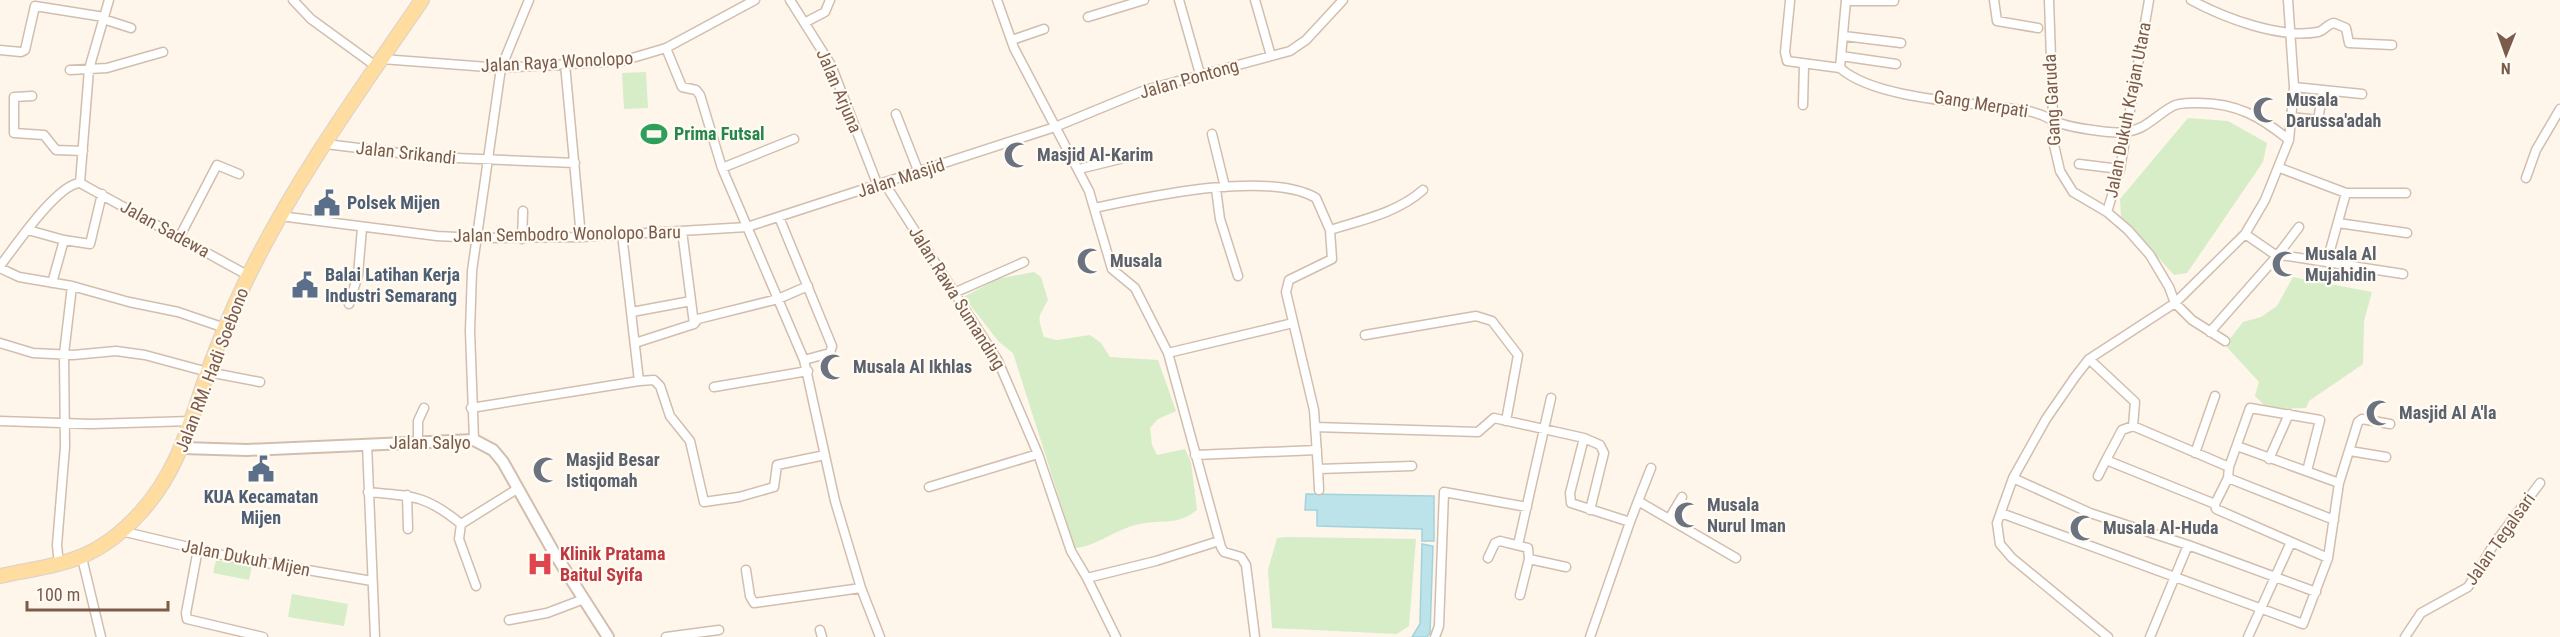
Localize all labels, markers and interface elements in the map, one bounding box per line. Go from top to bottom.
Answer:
street label: Jalan Dukuh Krajan Utara [2100,20,2155,199]
north arrow [2476,24,2536,84]
street label: Jalan Arjuna [812,46,866,136]
street label: Jalan Raya Wonolopo [480,47,634,76]
street label: Jalan Pontong [1137,54,1241,103]
street label: Gang Garuda [2039,54,2064,147]
text: N [2501,59,2511,78]
street label: Gang Merpati [1932,86,2030,121]
place label: Musala Darussa'adah [2286,89,2381,131]
mosque icon: Musala Darussa'adah [2251,95,2281,125]
sports icon: Prima Futsal [639,119,669,149]
place label: Prima Futsal [674,123,765,144]
street label: Jalan Srikandi [355,137,457,168]
mosque icon: Masjid Al-Karim [1002,140,1032,170]
place label: Masjid Al-Karim [1037,144,1153,165]
street label: Jalan Masjid [855,154,947,201]
public building icon: Polsek Mijen [312,188,342,218]
place label: Polsek Mijen [347,192,440,213]
street label: Jalan Sadewa [117,195,213,262]
street label: Jalan Sembodro Wonolopo Baru [453,221,681,246]
street label: Jalan Rawa Sumanding [905,222,1010,373]
place label: Musala Al Mujahidin [2305,243,2377,285]
mosque icon: Musala [1075,246,1105,276]
mosque icon: Musala Al Mujahidin [2270,249,2300,279]
place label: Musala [1110,250,1162,271]
place label: Balai Latihan Kerja Industri Semarang [325,264,460,306]
public building icon: Balai Latihan Kerja Industri Semarang [290,270,320,300]
street label: Jalan RM. Hadi Soebono [170,285,253,455]
mosque icon: Musala Al Ikhlas [818,352,848,382]
place label: Musala Al Ikhlas [853,356,972,377]
mosque icon: Masjid Al A'la [2364,398,2394,428]
place label: Masjid Al A'la [2399,402,2496,423]
street label: Jalan Salyo [389,432,471,453]
place label: Masjid Besar Istiqomah [566,449,660,491]
public building icon: KUA Kecamatan Mijen [246,454,276,484]
mosque icon: Masjid Besar Istiqomah [531,455,561,485]
place label: KUA Kecamatan Mijen [204,486,318,528]
street label: Jalan Tegalsari [2460,489,2539,589]
place label: Musala Nurul Iman [1707,494,1786,536]
mosque icon: Musala Nurul Iman [1672,500,1702,530]
mosque icon: Musala Al-Huda [2068,513,2098,543]
place label: Musala Al-Huda [2103,517,2218,538]
street label: Jalan Dukuh Mijen [180,535,312,580]
place label: Klinik Pratama Baitul Syifa [560,543,665,585]
hospital icon: Klinik Pratama Baitul Syifa [525,549,555,579]
scale bar [27,574,168,612]
text: 100 m [36,584,80,605]

